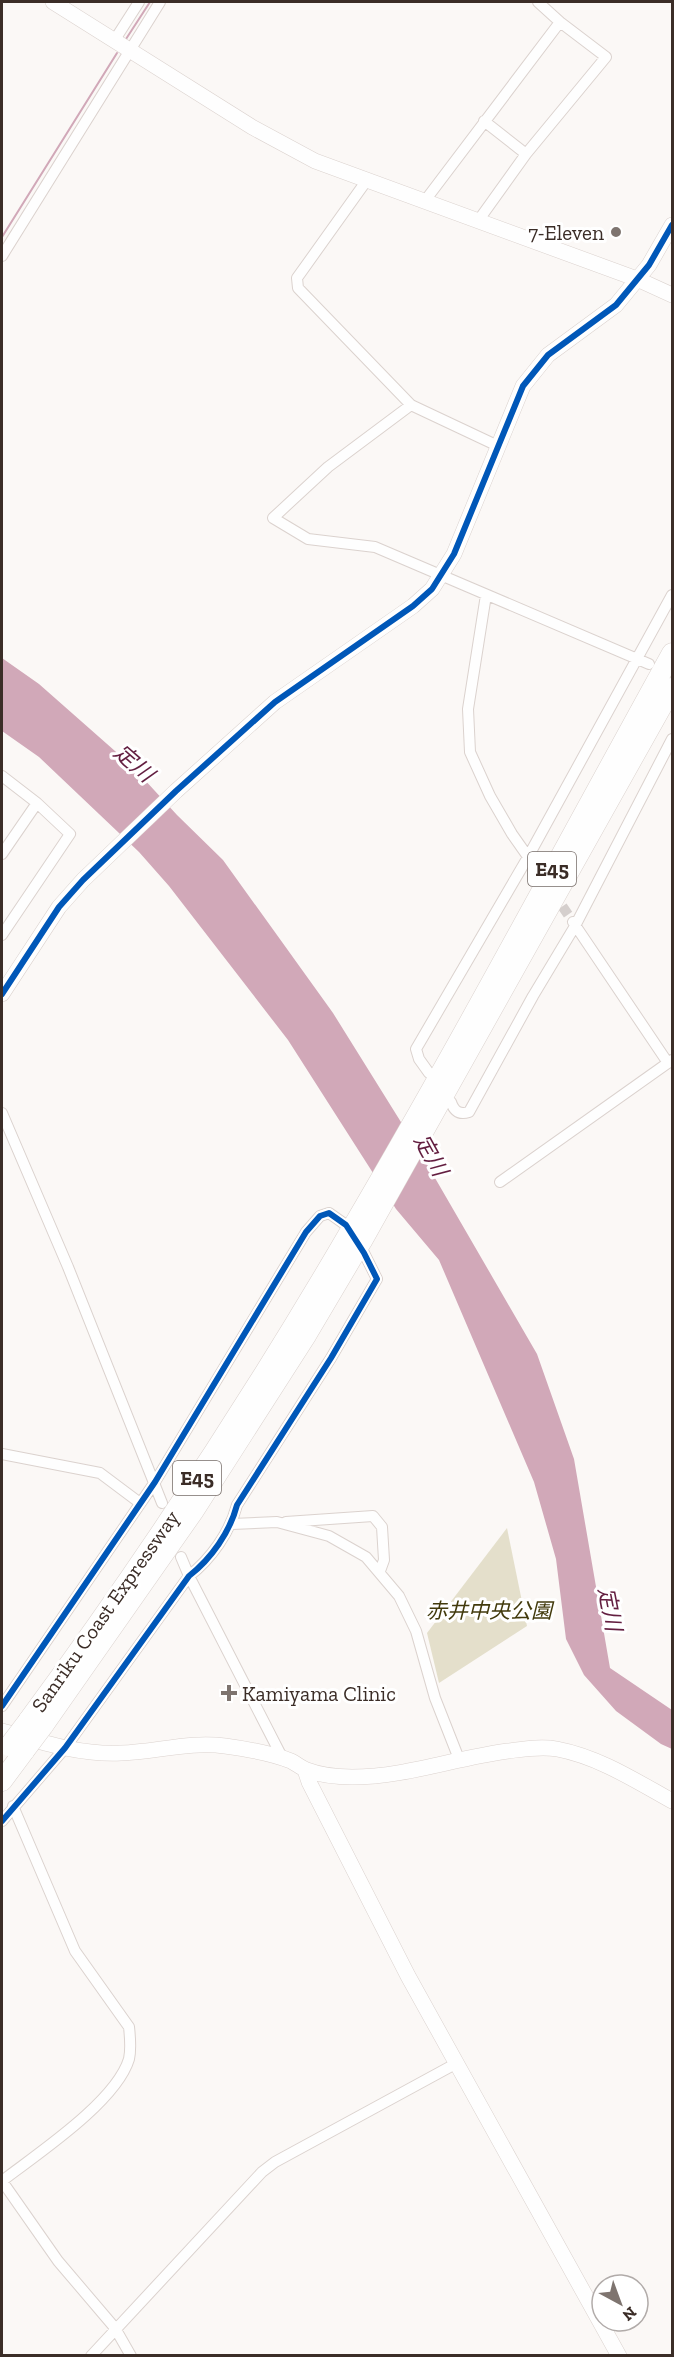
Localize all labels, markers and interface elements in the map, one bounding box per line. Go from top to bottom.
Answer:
place label: 7-Eleven [528,220,604,245]
marker: 7-Eleven [609,225,623,239]
water label: 定川 [109,738,161,789]
road number: E45 [528,852,576,886]
water label: 定川 [409,1129,454,1183]
road number: E45 [173,1461,221,1495]
street label: Sanriku Coast Expressway [26,1505,184,1716]
water label: 定川 [593,1585,628,1635]
park label: 赤井中央公園 [426,1598,555,1623]
place label: Kamiyama Clinic [242,1681,396,1706]
marker: Kamiyama Clinic [220,1684,238,1702]
north arrow [590,2273,650,2333]
text: N [619,2303,640,2325]

